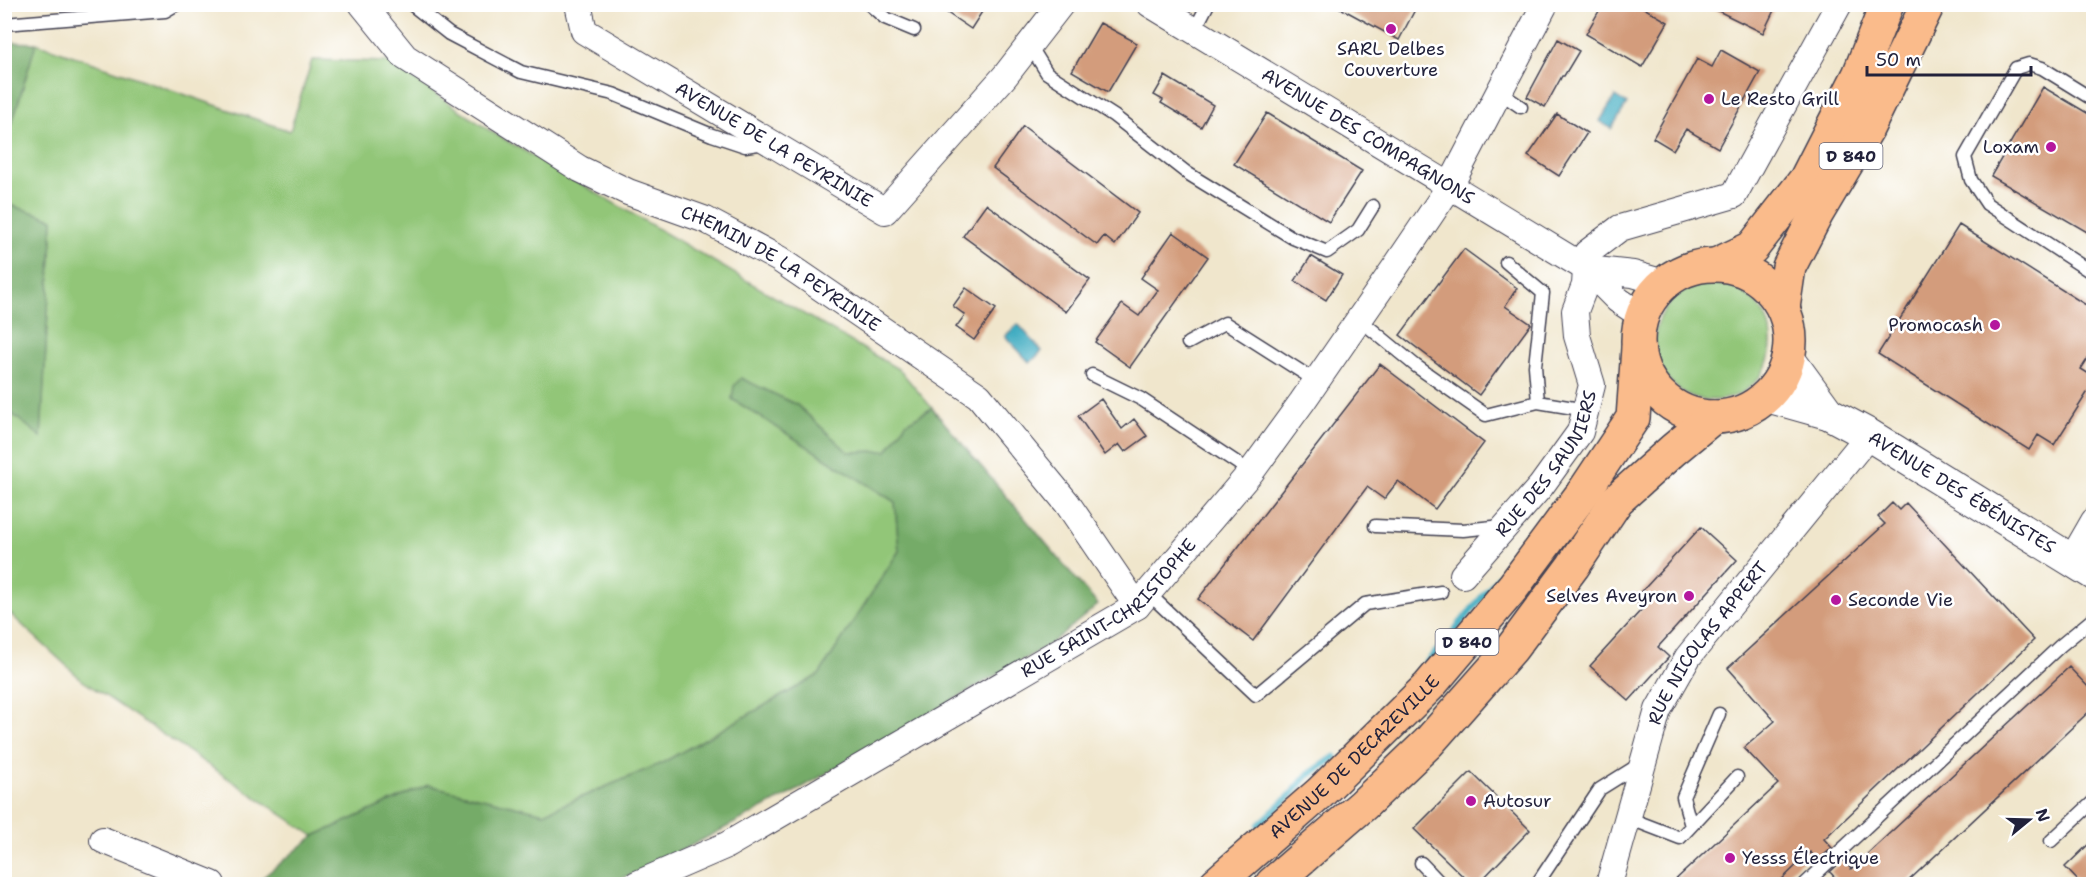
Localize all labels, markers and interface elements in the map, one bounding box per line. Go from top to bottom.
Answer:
marker: SARL Delbes Couverture [1384,22,1398,36]
place label: SARL Delbes Couverture [1337,37,1445,82]
scale bar [1867,39,2030,77]
text: 50 m [1876,48,1921,72]
street label: AVENUE DES COMPAGNONS [1257,62,1479,210]
street label: AVENUE DE LA PEYRINIE [671,76,877,213]
place label: Le Resto Grill [1721,87,1839,111]
marker: Le Resto Grill [1702,92,1716,106]
place label: Loxam [1983,135,2039,159]
marker: Loxam [2044,140,2058,154]
road number: D 840 [1820,143,1882,169]
street label: CHEMIN DE LA PEYRINIE [678,200,885,337]
place label: Promocash [1888,313,1983,337]
marker: Promocash [1988,318,2002,332]
street label: RUE DES SAUNIERS [1490,388,1602,542]
street label: AVENUE DES ÉBÉNISTES [1864,425,2060,559]
street label: RUE SAINT-CHRISTOPHE [1017,533,1201,683]
street label: RUE NICOLAS APPERT [1642,556,1773,727]
place label: Selves Aveyron [1546,584,1677,608]
place label: Seconde Vie [1848,588,1953,612]
marker: Selves Aveyron [1682,589,1696,603]
marker: Seconde Vie [1829,593,1843,607]
road number: D 840 [1436,629,1498,655]
street label: AVENUE DE DECAZEVILLE [1264,670,1445,844]
place label: Autosur [1483,789,1552,813]
north arrow [1999,790,2059,850]
marker: Autosur [1464,794,1478,808]
text: N [2031,806,2055,825]
place label: Yesss Électrique [1742,846,1879,870]
marker: Yesss Électrique [1723,851,1737,865]

